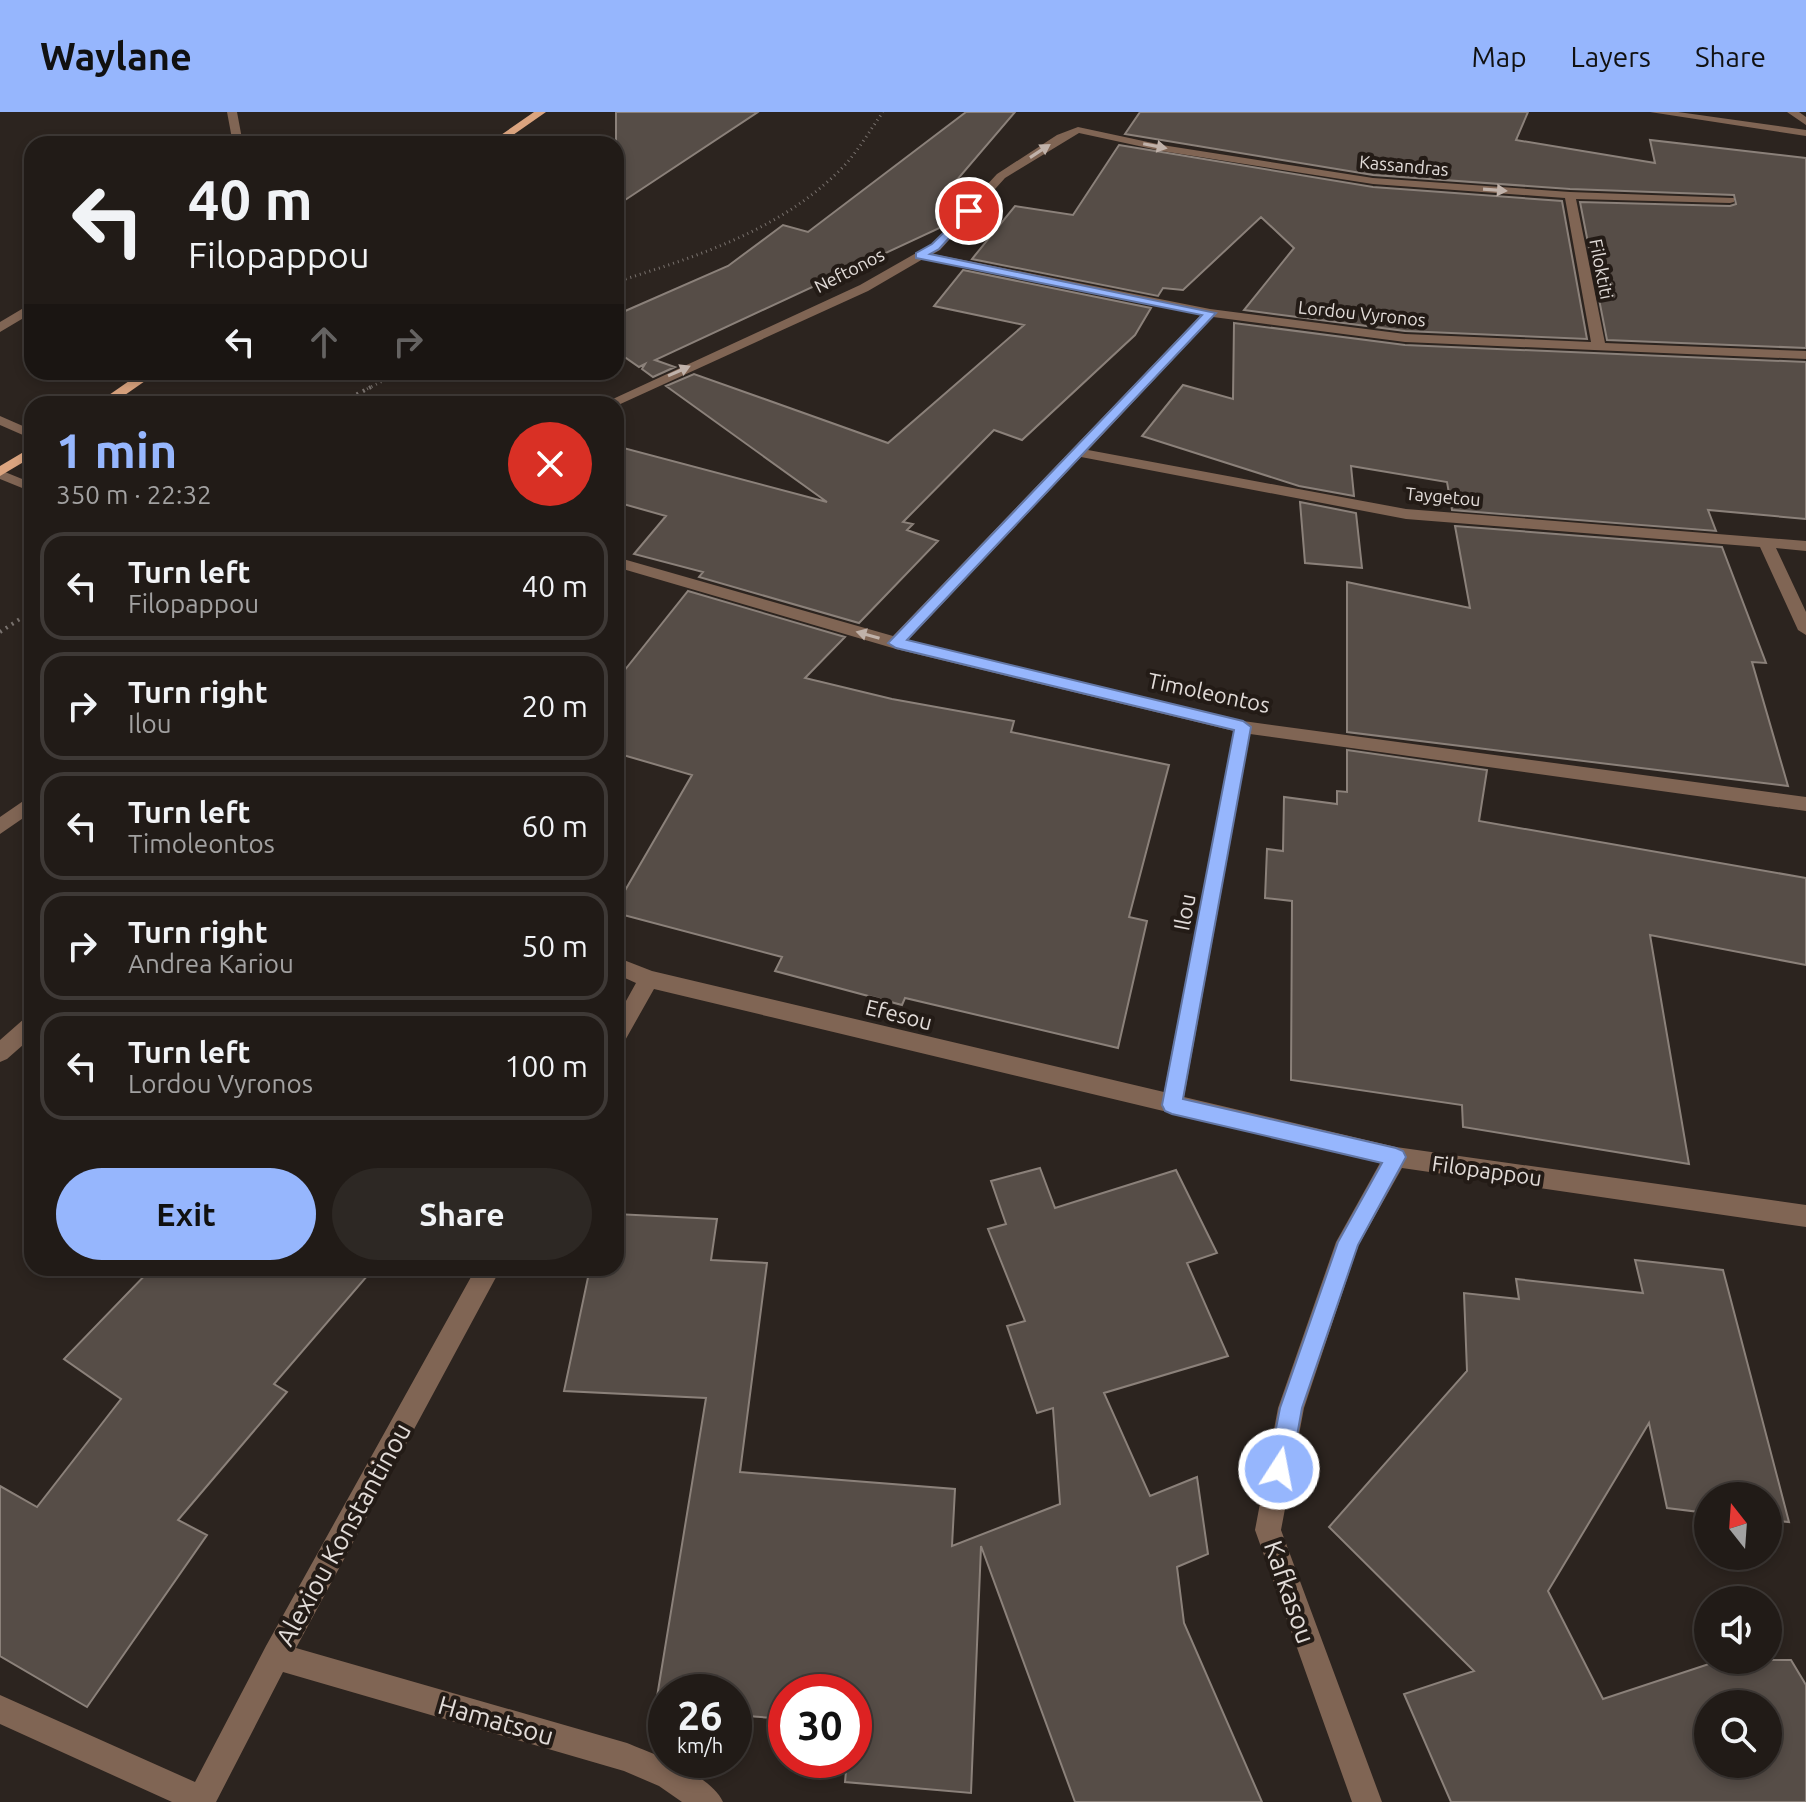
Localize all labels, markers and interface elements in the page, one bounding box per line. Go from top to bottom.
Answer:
text: Waylane [40,35,192,77]
text: Map [1471,41,1527,72]
text: Layers [1571,41,1651,72]
text: Share [1695,41,1766,72]
one-way arrow [1142,140,1167,153]
one-way arrow [1029,144,1051,158]
street label: Kassandras [1358,151,1450,179]
icon: left [56,168,160,272]
text: 40 m [188,168,313,231]
pin [935,177,1003,245]
one-way arrow [1483,184,1508,197]
icon: arrive [947,189,991,233]
text: Filopappou [188,234,369,275]
street label: Filoktiti [1586,237,1618,301]
street label: Neftonos [811,244,887,296]
street label: Lordou Vyronos [1297,296,1427,330]
icon: left [218,320,262,364]
icon: ahead [302,320,346,364]
icon: right [386,320,430,364]
one-way arrow [667,364,691,377]
button: close [508,422,592,506]
text: 1 min [56,423,177,477]
text: 350 m · 22:32 [56,480,212,509]
street label: Taygetou [1405,483,1481,509]
text: Turn left [128,555,250,589]
icon: left [60,564,104,608]
text: 40 m [521,569,588,603]
text: Filopappou [128,589,259,618]
one-way arrow [856,628,881,640]
street label: Timoleontos [1146,667,1272,717]
text: Turn right [128,675,268,709]
icon: right [60,684,104,728]
text: 20 m [521,689,588,723]
text: Ilou [128,709,172,738]
text: Turn left [128,795,250,829]
icon: left [60,804,104,848]
text: 60 m [521,809,588,843]
text: Timoleontos [128,829,275,858]
street label: Ilou [1168,892,1200,932]
text: Turn right [128,915,268,949]
icon: right [60,924,104,968]
text: 50 m [521,929,588,963]
text: Andrea Kariou [128,949,294,978]
street label: Efesou [863,994,935,1034]
text: Turn left [128,1035,250,1069]
icon: left [60,1044,104,1088]
text: 100 m [504,1049,588,1083]
text: Lordou Vyronos [128,1069,313,1098]
street label: Filopappou [1430,1150,1544,1190]
button: Exit [56,1168,316,1260]
button: Share [332,1168,592,1260]
street label: Alexiou Konstantinou [270,1418,416,1650]
position arrow [1237,1427,1321,1511]
north arrow [1694,1482,1782,1570]
map controls [1694,1482,1782,1778]
street label: Kafkasou [1259,1537,1321,1647]
button: sound [1694,1586,1782,1674]
speed limit sign: 30 [768,1674,872,1778]
street label: Hamatsou [435,1690,557,1750]
button: search [1694,1690,1782,1778]
text: 26 [677,1693,723,1738]
text: km/h [677,1734,723,1757]

